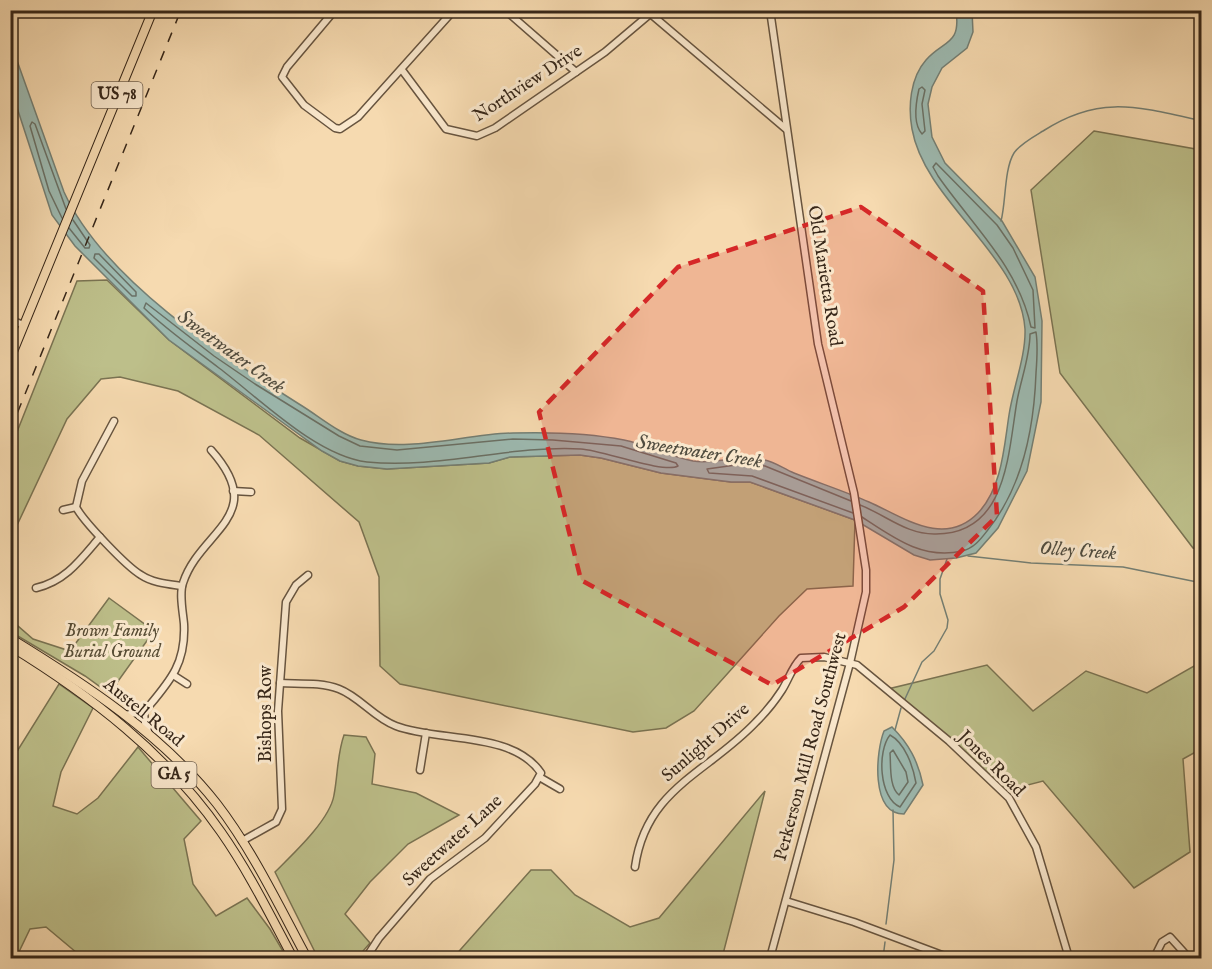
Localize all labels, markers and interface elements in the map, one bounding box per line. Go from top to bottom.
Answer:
street label: Northview Drive [469,40,587,128]
road number: US 78 [92,82,142,108]
street label: Old Marietta Road [802,204,847,348]
water label: Sweetwater Creek [172,304,290,400]
water label: Sweetwater Creek [634,430,764,474]
water label: Olley Creek [1039,536,1117,566]
park label: Brown Family Burial Ground [64,620,162,664]
street label: Perkerson Mill Road Southwest [769,630,853,864]
street label: Bishops Row [255,664,278,763]
street label: Austell Road [97,673,188,753]
street label: Sunlight Drive [657,698,755,788]
street label: Jones Road [951,724,1030,803]
road number: GA 5 [152,762,196,788]
street label: Sweetwater Lane [398,790,508,892]

